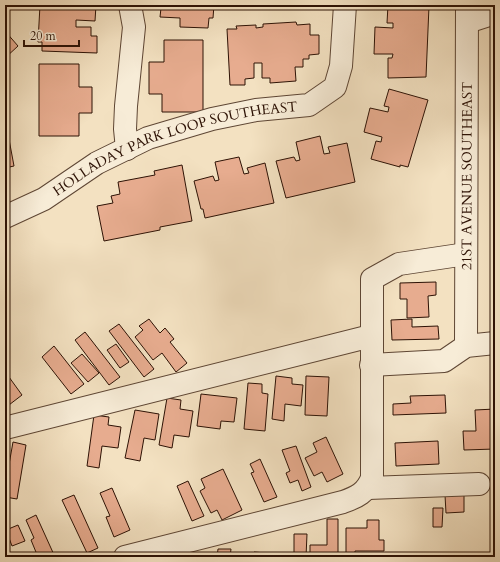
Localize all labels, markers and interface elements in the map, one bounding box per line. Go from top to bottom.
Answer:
scale bar [24,22,79,48]
text: 20 m [30,28,57,44]
street label: 21ST AVENUE SOUTHEAST [457,82,477,270]
street label: HOLLADAY PARK LOOP SOUTHEAST [49,97,298,200]

